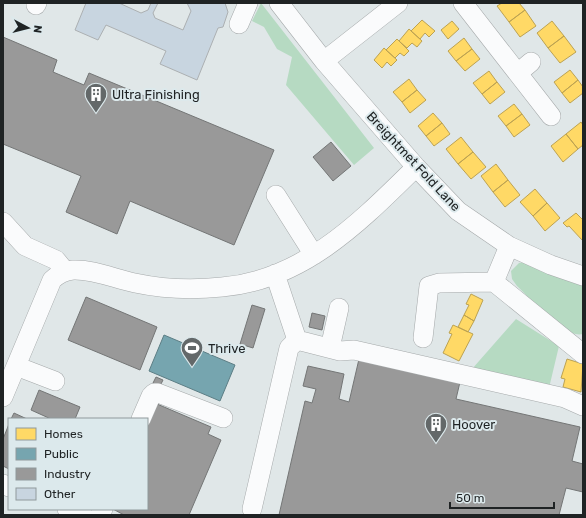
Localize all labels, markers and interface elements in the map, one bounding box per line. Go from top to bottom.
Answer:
north arrow [8,8,48,48]
text: N [30,24,44,34]
building icon: Ultra Finishing [83,81,109,114]
place label: Ultra Finishing [112,87,200,103]
street label: Breightmet Fold Lane [363,109,464,215]
sports icon: Thrive [179,335,205,368]
place label: Thrive [208,341,246,356]
building icon: Hoover [423,411,449,444]
place label: Hoover [452,417,495,432]
legend [8,418,148,510]
text: Homes [44,427,83,441]
text: Public [44,447,79,461]
text: Industry [44,467,91,481]
scale bar [450,484,554,510]
text: Other [44,487,76,501]
text: 50 m [456,491,484,505]

